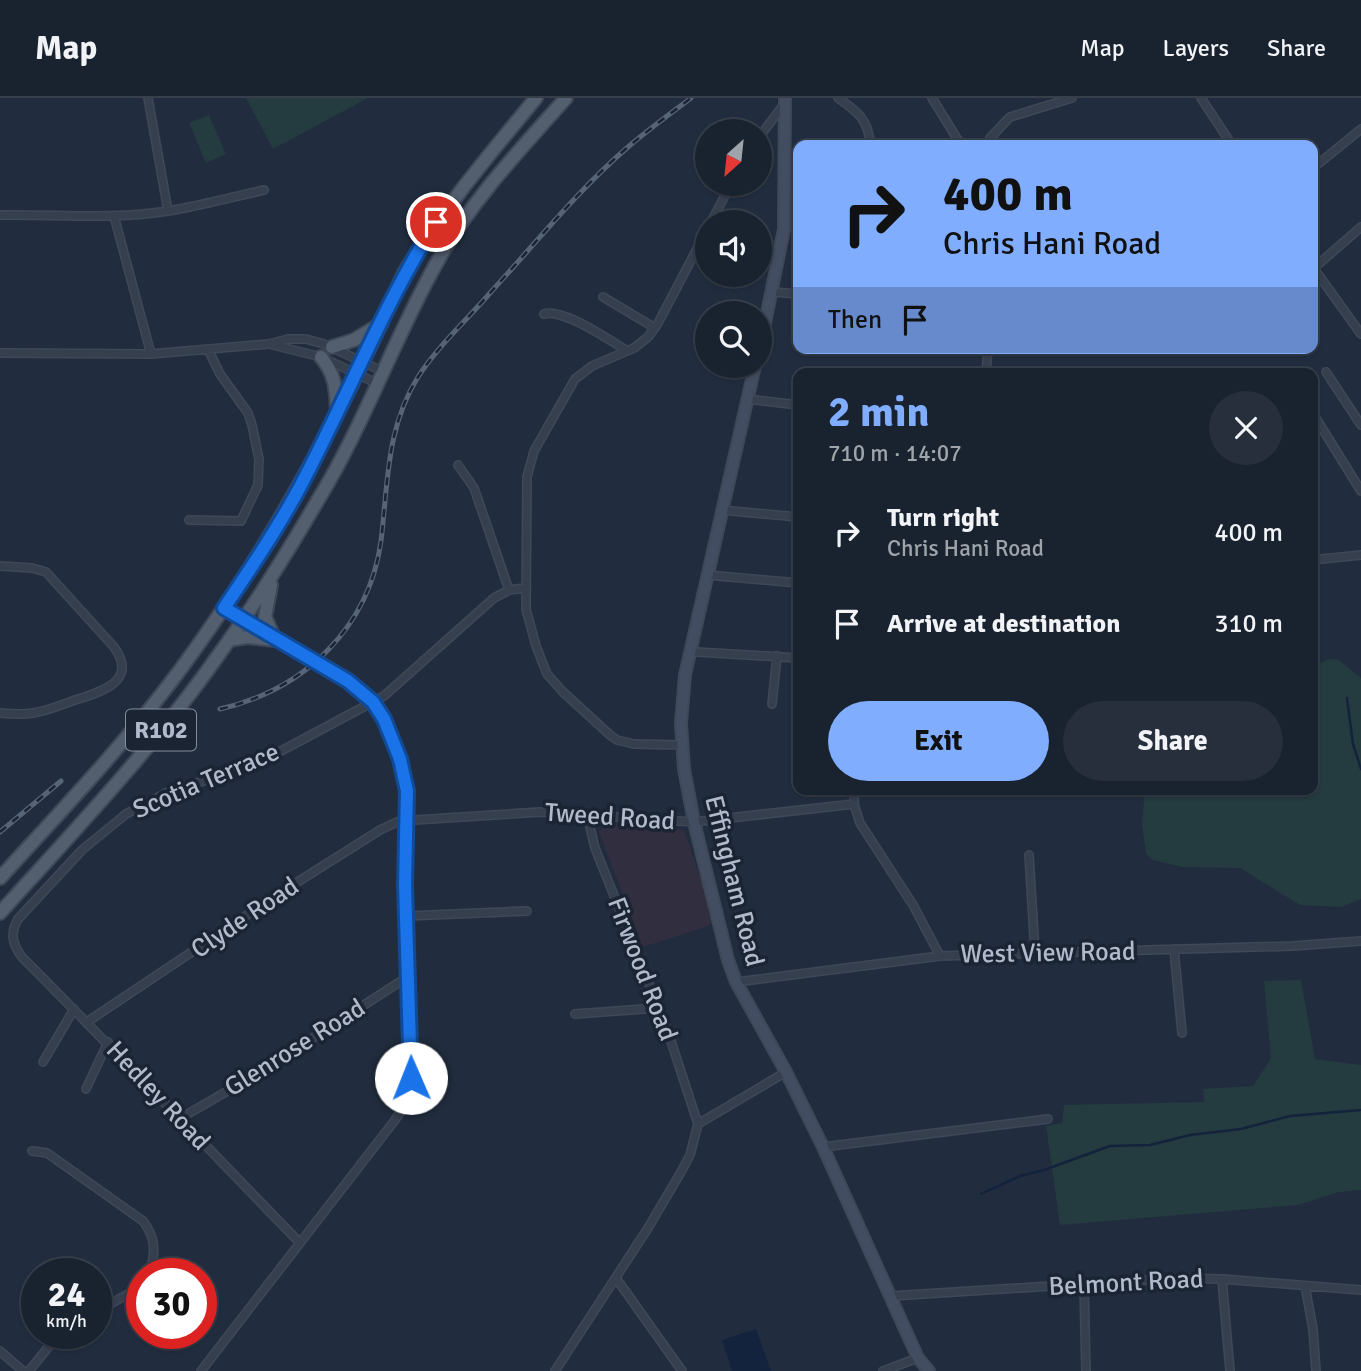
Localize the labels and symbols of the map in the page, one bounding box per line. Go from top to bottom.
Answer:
north arrow [695,119,772,196]
pin [406,192,466,252]
road number: R102 [126,710,196,750]
street label: Scotia Terrace [128,736,284,826]
street label: Effingham Road [697,792,771,970]
street label: Tweed Road [544,796,676,838]
street label: Clyde Road [185,870,305,966]
street label: Firwood Road [600,893,684,1045]
street label: West View Road [960,935,1136,971]
street label: Glenrose Road [219,992,371,1104]
street label: Hedley Road [99,1035,217,1157]
position arrow [374,1041,448,1115]
speed limit sign: 30 [126,1258,217,1349]
street label: Belmont Road [1048,1263,1204,1303]

